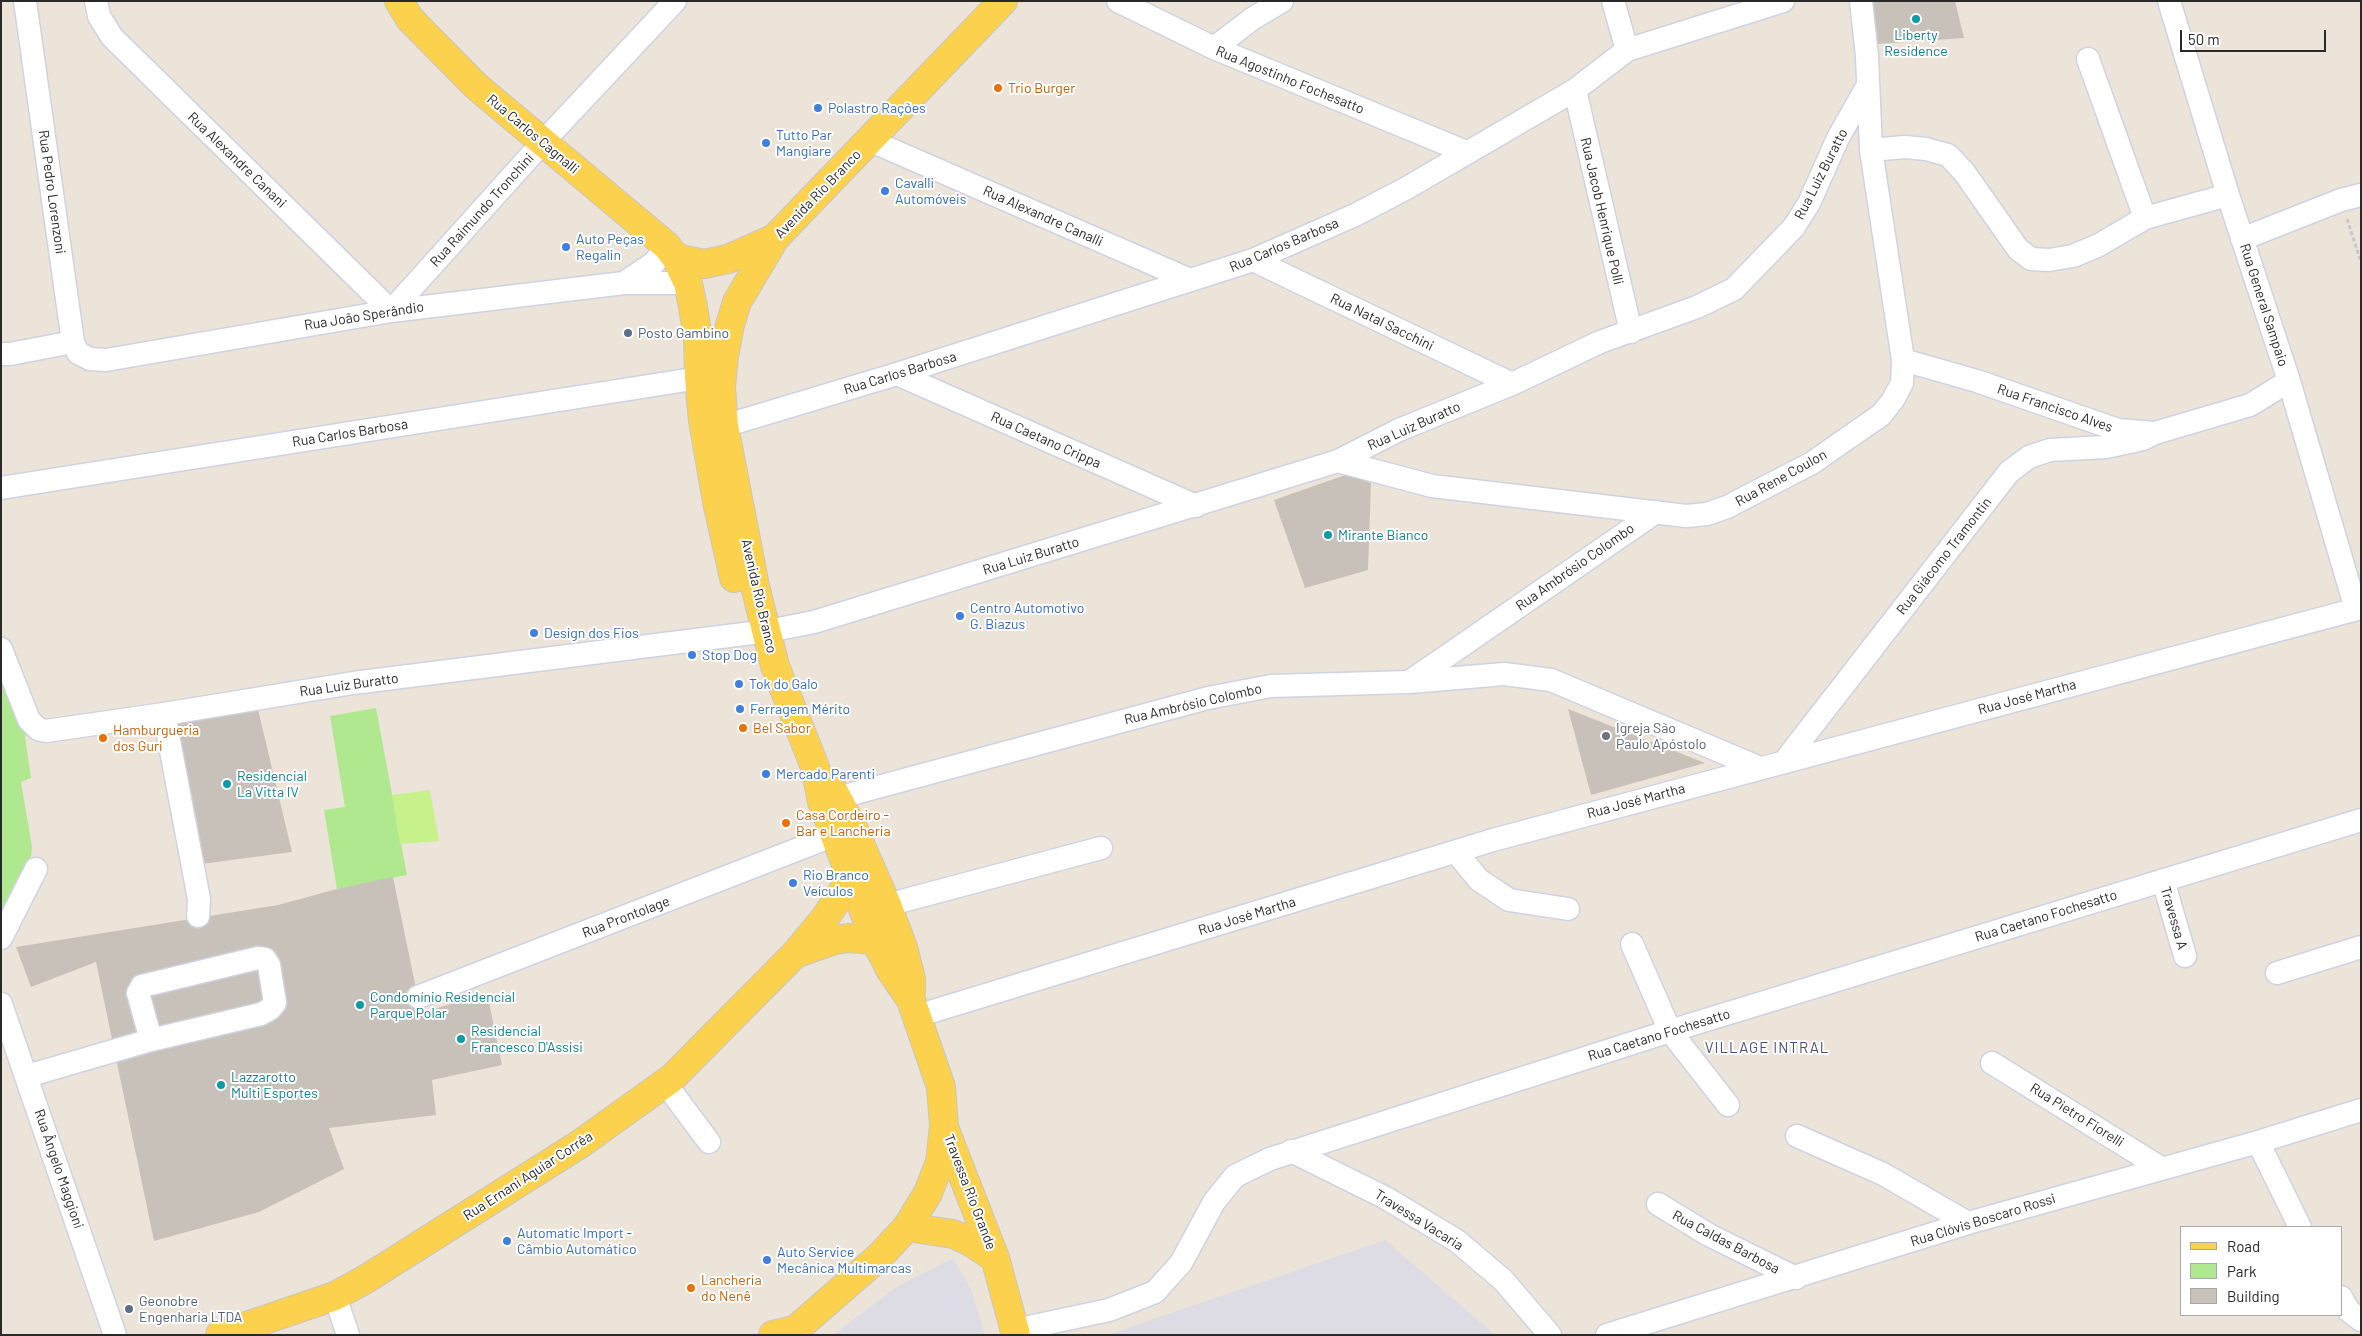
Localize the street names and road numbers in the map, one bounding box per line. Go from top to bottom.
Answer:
street label: Rua Agostinho Fochesatto [1213,42,1367,118]
street label: Rua Carlos Cagnalli [484,91,582,177]
street label: Rua Alexandre Canani [184,109,290,211]
street label: Rua Luiz Buratto [1791,126,1851,222]
street label: Rua Pedro Lorenzoni [35,129,69,255]
street label: Rua Jacob Henrique Polli [1577,136,1627,286]
street label: Avenida Rio Branco [771,146,865,242]
street label: Rua Raimundo Tronchini [427,150,537,270]
street label: Rua Alexandre Canalli [980,182,1106,250]
street label: Rua Carlos Barbosa [1227,214,1341,276]
street label: Rua General Sampaio [2236,241,2292,369]
street label: Rua Natal Sacchini [1328,290,1436,354]
street label: Rua João Sperândio [303,298,425,334]
street label: Rua Carlos Barbosa [842,348,958,398]
street label: Rua Francisco Alves [1995,380,2115,436]
street label: Rua Luiz Buratto [1365,398,1463,454]
street label: Rua Caetano Crippa [988,408,1104,472]
street label: Rua Carlos Barbosa [291,416,409,450]
street label: Rua Rene Coulon [1732,446,1830,510]
street label: Rua Giácomo Tramontin [1893,494,1995,618]
street label: Rua Ambrósio Colombo [1513,520,1637,614]
street label: Rua Luiz Buratto [981,533,1081,579]
street label: Avenida Rio Branco [738,537,780,655]
street label: Rua Luiz Buratto [298,670,400,700]
street label: Rua José Martha [1976,676,2078,718]
street label: Rua Ambrósio Colombo [1123,680,1263,728]
street label: Rua José Martha [1585,780,1687,822]
street label: Travessa A [2157,885,2191,951]
street label: Rua Caetano Fochesatto [1973,886,2119,946]
street label: Rua Prontolage [580,893,672,941]
street label: Rua José Martha [1196,893,1298,939]
street label: Rua Caetano Fochesatto [1586,1005,1732,1065]
street label: Rua Pietro Fiorelli [2027,1079,2127,1151]
street label: Rua Ângelo Maggioni [31,1107,87,1231]
street label: Rua Ernani Aguiar Corrêa [460,1128,596,1224]
street label: Travessa Rio Grande [940,1132,1000,1252]
street label: Travessa Vacaria [1372,1186,1466,1254]
street label: Rua Clóvis Boscaro Rossi [1908,1190,2058,1250]
street label: Rua Caldas Barbosa [1669,1207,1783,1277]

